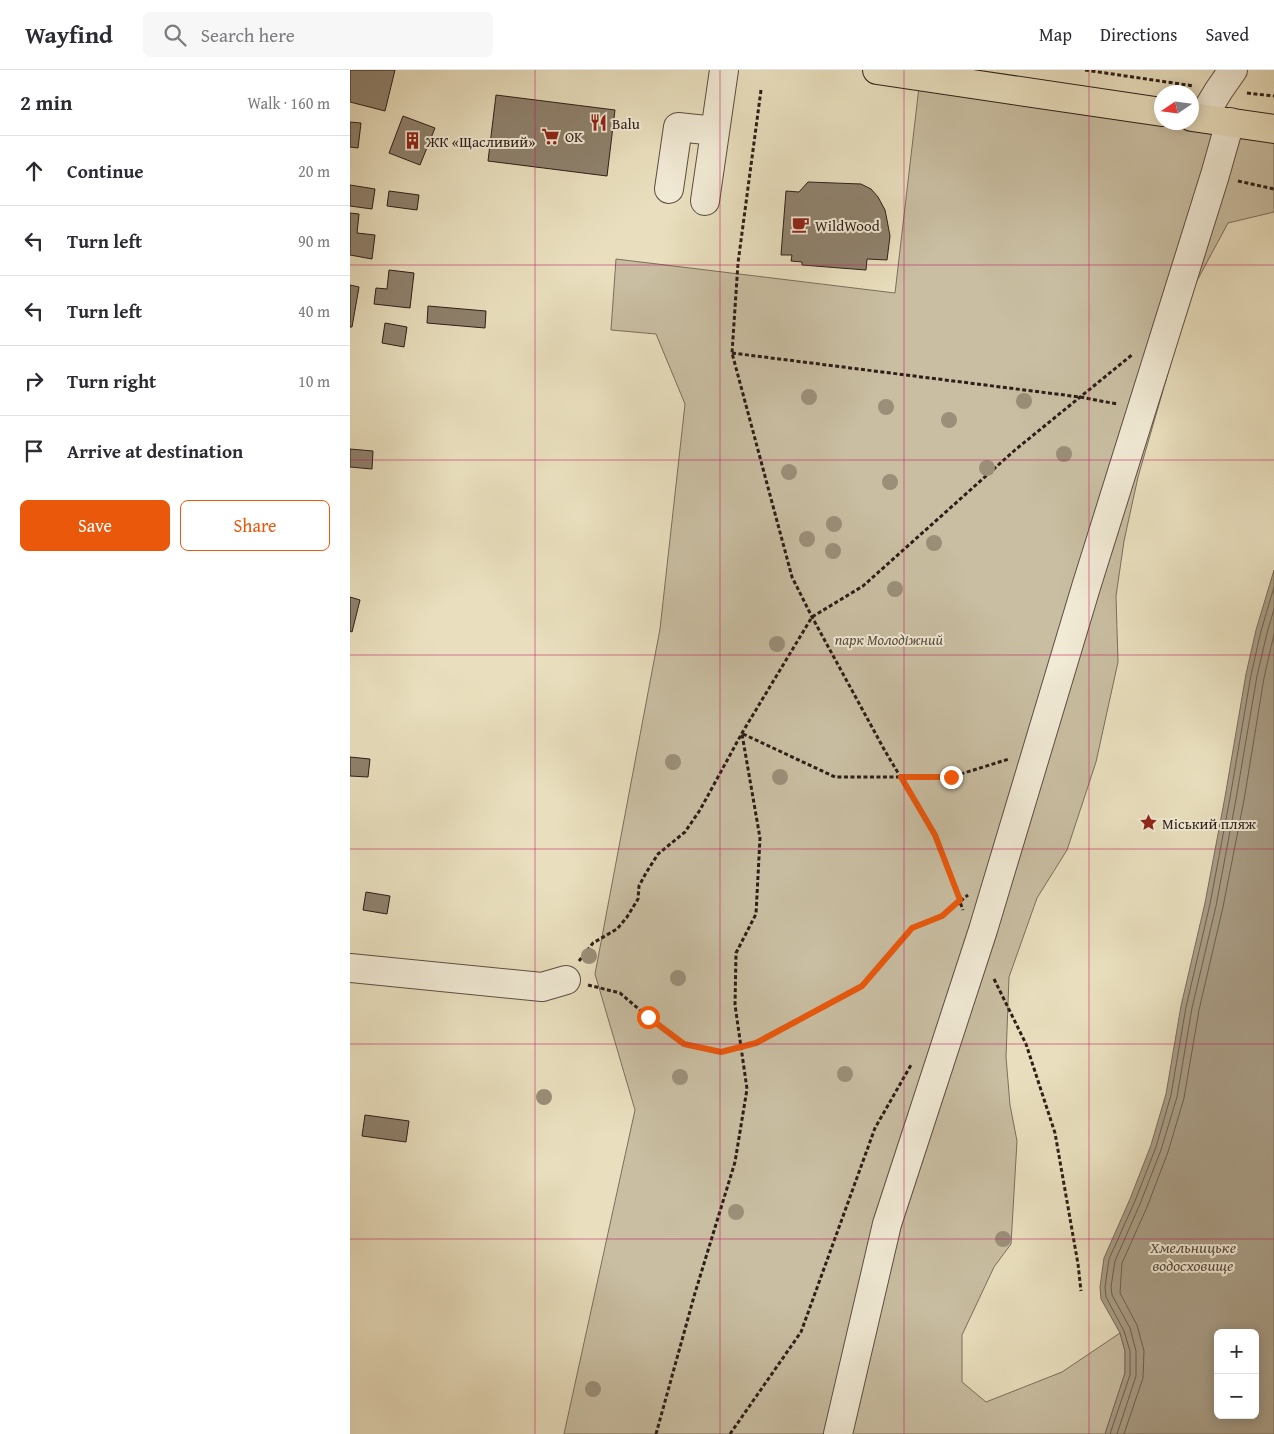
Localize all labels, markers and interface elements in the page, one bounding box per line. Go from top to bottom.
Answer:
search box [143,12,493,57]
text: Wayfind [25,17,113,52]
icon: search [161,21,189,49]
text: Search here [201,21,295,49]
text: Map [1039,21,1072,48]
text: Directions [1100,21,1177,48]
text: Saved [1205,21,1249,48]
north arrow [1154,85,1199,130]
text: 2 min [20,87,72,118]
text: Walk · 160 m [247,91,330,115]
restaurant icon: Balu [588,113,608,133]
place label: Balu [612,113,641,134]
supermarket icon: OK [541,126,561,146]
place label: OK [565,126,583,147]
building icon: ЖК «Щасливий» [402,131,422,151]
place label: ЖК «Щасливий» [425,131,535,152]
icon: ahead [20,157,48,185]
text: Continue [67,157,144,185]
text: 20 m [298,159,330,183]
cafe icon: WildWood [791,215,811,235]
place label: WildWood [815,215,880,236]
icon: left [20,227,48,255]
text: Turn left [67,227,142,255]
text: 90 m [298,229,330,253]
icon: left [20,297,48,325]
text: Turn left [67,297,142,325]
text: 40 m [298,299,330,323]
icon: right [20,367,48,395]
text: Turn right [67,367,156,395]
text: 10 m [298,369,330,393]
icon: arrive [20,437,48,465]
text: Arrive at destination [67,437,243,465]
button: Save [20,500,170,551]
button: Share [180,500,330,551]
park label: парк Молодіжний [835,629,944,650]
route end [940,766,963,789]
place icon: Міський пляж [1138,813,1158,833]
place label: Міський пляж [1162,813,1256,834]
route start [637,1006,660,1029]
water label: Хмельницьке водосховище [1149,1235,1237,1277]
map controls [1214,1329,1259,1419]
button: + [1214,1329,1259,1374]
button: − [1214,1374,1259,1419]

